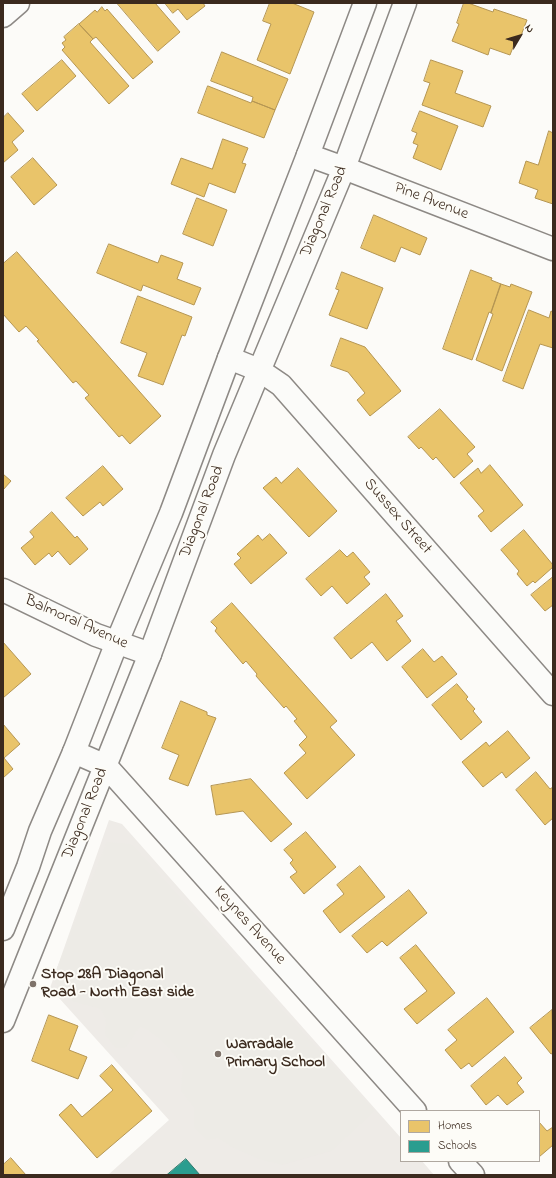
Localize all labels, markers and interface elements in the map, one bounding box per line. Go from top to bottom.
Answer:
north arrow [500,16,540,56]
text: N [521,21,538,36]
street label: Diagonal Road [297,164,353,260]
street label: Pine Avenue [391,179,471,225]
street label: Diagonal Road [177,463,229,561]
street label: Sussex Street [359,475,435,559]
street label: Balmoral Avenue [21,592,131,654]
street label: Diagonal Road [59,766,113,862]
street label: Keynes Avenue [209,883,289,969]
place label: Stop 28A Diagonal Road - North East side [41,965,194,1003]
marker: Stop 28A Diagonal Road - North East side [28,979,38,989]
place label: Warradale Primary School [226,1035,325,1073]
marker: Warradale Primary School [213,1049,223,1059]
legend [400,1110,540,1162]
text: Homes [438,1117,472,1135]
text: Schools [438,1137,477,1155]

